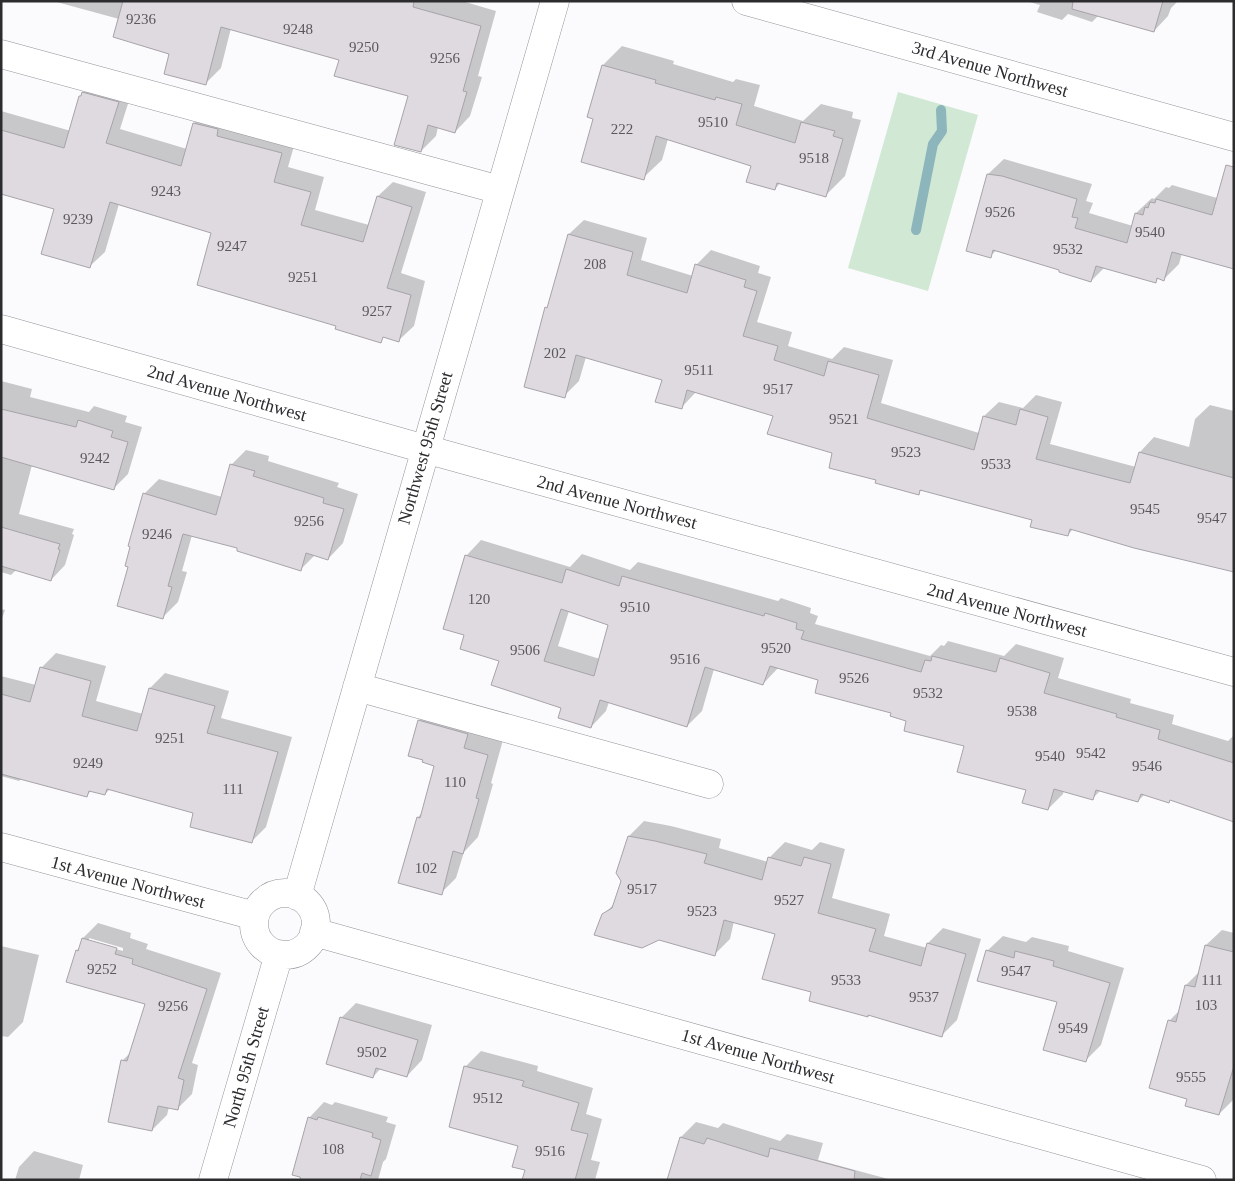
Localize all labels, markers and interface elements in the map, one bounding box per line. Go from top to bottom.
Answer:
house number: 9236 [126,11,157,27]
house number: 9248 [283,21,313,37]
street label: 3rd Avenue Northwest [910,37,1070,101]
house number: 9250 [349,39,379,55]
house number: 9256 [430,50,461,66]
house number: 9510 [698,114,728,130]
house number: 222 [611,121,633,137]
house number: 9518 [799,150,829,166]
house number: 9243 [151,183,181,199]
house number: 9526 [985,204,1016,220]
house number: 9239 [63,211,93,227]
house number: 9540 [1135,224,1165,240]
house number: 9247 [217,238,248,254]
house number: 9532 [1053,241,1083,257]
house number: 208 [584,256,606,272]
house number: 9251 [288,269,318,285]
house number: 9257 [362,303,393,319]
house number: 202 [544,345,566,361]
street label: 2nd Avenue Northwest [145,361,309,425]
house number: 9511 [684,362,714,378]
street label: Northwest 95th Street [394,369,456,527]
house number: 9517 [763,381,794,397]
house number: 9521 [829,411,859,427]
house number: 9523 [891,444,921,460]
house number: 9242 [80,450,110,466]
house number: 9533 [981,456,1011,472]
street label: 2nd Avenue Northwest [535,471,699,533]
house number: 9545 [1130,501,1160,517]
house number: 9547 [1197,510,1228,526]
house number: 9256 [294,513,325,529]
house number: 9246 [142,526,173,542]
street label: 2nd Avenue Northwest [925,579,1089,641]
house number: 120 [468,591,490,607]
house number: 9510 [620,599,650,615]
house number: 9520 [761,640,791,656]
house number: 9506 [510,642,541,658]
house number: 9516 [670,651,701,667]
house number: 9526 [839,670,870,686]
house number: 9532 [913,685,943,701]
house number: 9538 [1007,703,1037,719]
house number: 9251 [155,730,185,746]
house number: 9542 [1076,745,1106,761]
house number: 9540 [1035,748,1065,764]
house number: 9249 [73,755,103,771]
house number: 9546 [1132,758,1163,774]
house number: 110 [444,774,466,790]
house number: 111 [222,781,244,797]
street label: 1st Avenue Northwest [49,852,207,912]
house number: 102 [415,860,437,876]
house number: 9517 [627,881,658,897]
house number: 9527 [774,892,805,908]
house number: 9523 [687,903,717,919]
house number: 9252 [87,961,117,977]
house number: 9547 [1001,963,1032,979]
house number: 9533 [831,972,861,988]
house number: 111 [1201,972,1223,988]
house number: 9537 [909,989,940,1005]
house number: 103 [1195,997,1217,1013]
house number: 9256 [158,998,189,1014]
street label: North 95th Street [219,1004,273,1130]
house number: 9549 [1058,1020,1088,1036]
street label: 1st Avenue Northwest [679,1025,837,1087]
house number: 9502 [357,1044,387,1060]
house number: 9555 [1176,1069,1206,1085]
house number: 9512 [473,1090,503,1106]
house number: 108 [322,1141,344,1157]
house number: 9516 [535,1143,566,1159]

